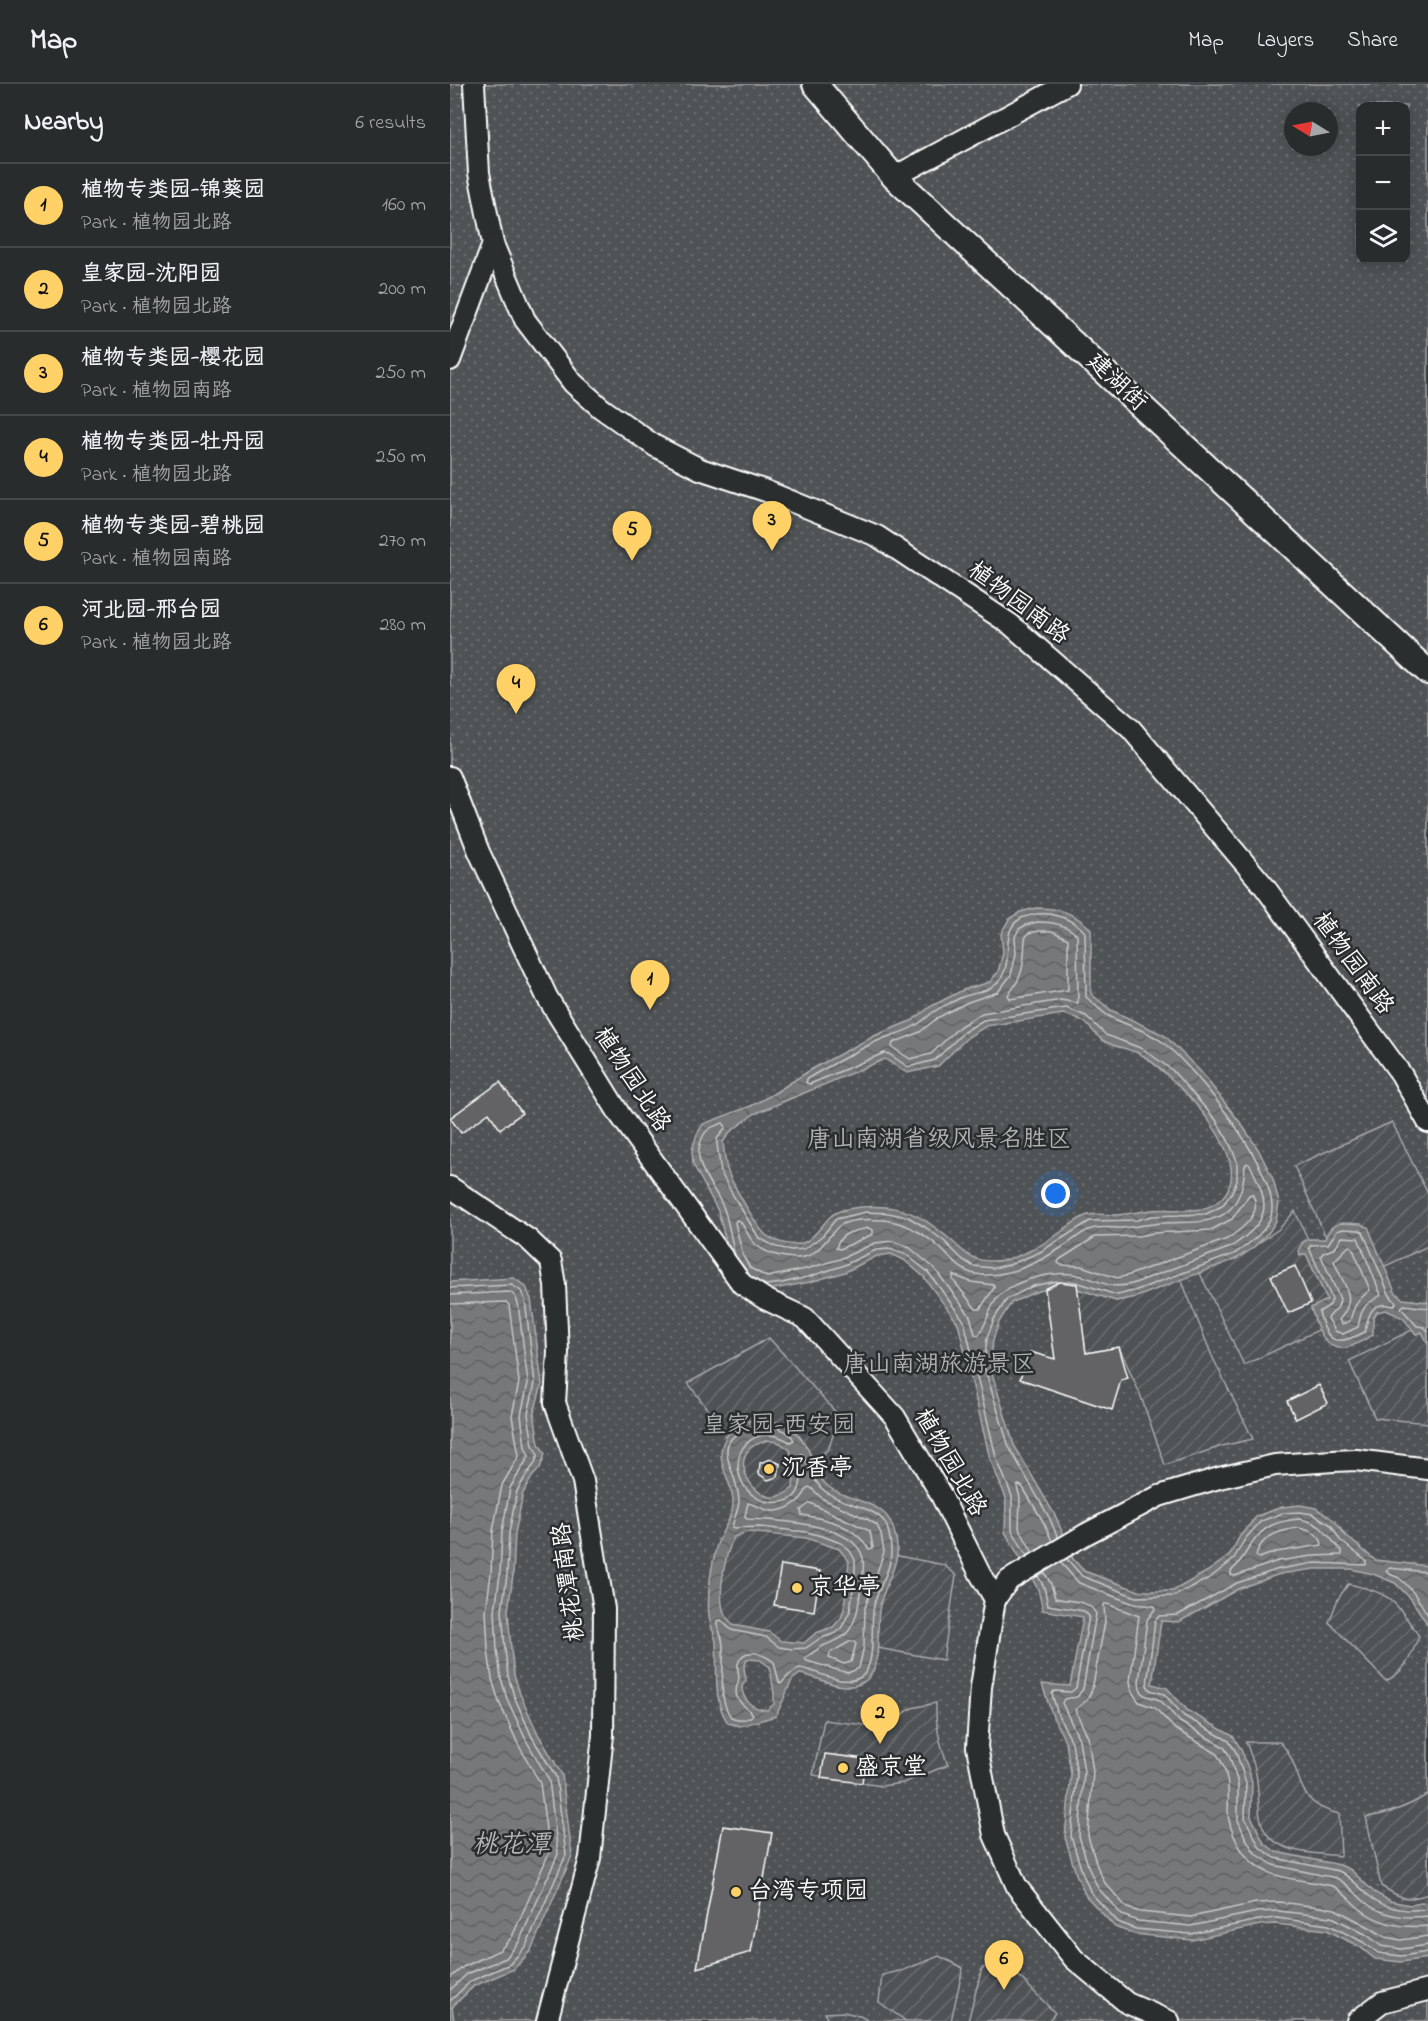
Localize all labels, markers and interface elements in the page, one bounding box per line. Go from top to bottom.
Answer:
text: Map [30,21,77,62]
text: Map [1188,26,1224,56]
text: Layers [1257,26,1314,56]
text: Share [1347,26,1398,56]
north arrow [1284,102,1338,156]
map controls [1356,102,1410,264]
button: + [1356,102,1410,156]
text: Nearby [24,104,103,142]
text: 6 results [355,109,426,138]
button: − [1356,156,1410,210]
text: 植物专类园-锦葵园 [81,175,265,207]
text: 1 [40,191,47,220]
text: 160 m [382,191,426,220]
text: Park · 植物园北路 [81,209,231,238]
button: layers [1356,210,1410,264]
text: 皇家园-沈阳园 [81,259,221,291]
text: 2 [39,275,48,304]
text: 200 m [378,275,426,304]
text: Park · 植物园北路 [81,293,231,322]
text: 植物专类园-樱花园 [81,343,265,375]
street label: 建湖街 [1078,346,1154,420]
text: 3 [39,359,48,388]
text: 250 m [375,359,426,388]
text: Park · 植物园南路 [81,377,231,406]
text: 植物专类园-牡丹园 [81,427,265,459]
text: 4 [39,443,48,472]
text: 250 m [375,443,426,472]
text: Park · 植物园北路 [81,461,231,490]
pin: 3 [752,502,792,551]
text: 植物专类园-碧桃园 [81,511,265,543]
pin: 5 [612,512,651,561]
text: 5 [38,527,49,556]
text: 270 m [379,527,426,556]
text: Park · 植物园南路 [81,545,231,574]
street label: 植物园南路 [960,554,1076,654]
text: 河北园-邢台园 [81,595,221,627]
text: 6 [39,611,48,640]
text: 280 m [379,611,426,640]
text: Park · 植物园北路 [81,629,231,658]
pin: 4 [496,664,536,714]
street label: 植物园南路 [1303,905,1401,1023]
pin: 1 [630,960,670,1010]
street label: 植物园北路 [584,1020,678,1140]
park label: 唐山南湖省级风景名胜区 [807,1123,1071,1158]
your location [1041,1179,1070,1208]
park label: 唐山南湖旅游景区 [843,1348,1035,1383]
street label: 植物园北路 [904,1402,994,1524]
park label: 皇家园-西安园 [703,1409,856,1444]
place label: 沉香亭 [781,1452,853,1487]
marker: 沉香亭 [762,1462,776,1476]
street label: 桃花潭南路 [545,1520,595,1644]
place label: 京华亭 [809,1571,881,1606]
marker: 京华亭 [790,1581,804,1595]
pin: 2 [860,1694,900,1744]
place label: 盛京堂 [855,1751,927,1786]
marker: 盛京堂 [836,1761,850,1775]
water label: 桃花潭 [472,1827,552,1865]
place label: 台湾专项园 [748,1875,868,1910]
marker: 台湾专项园 [729,1885,743,1899]
pin: 6 [984,1940,1024,1990]

